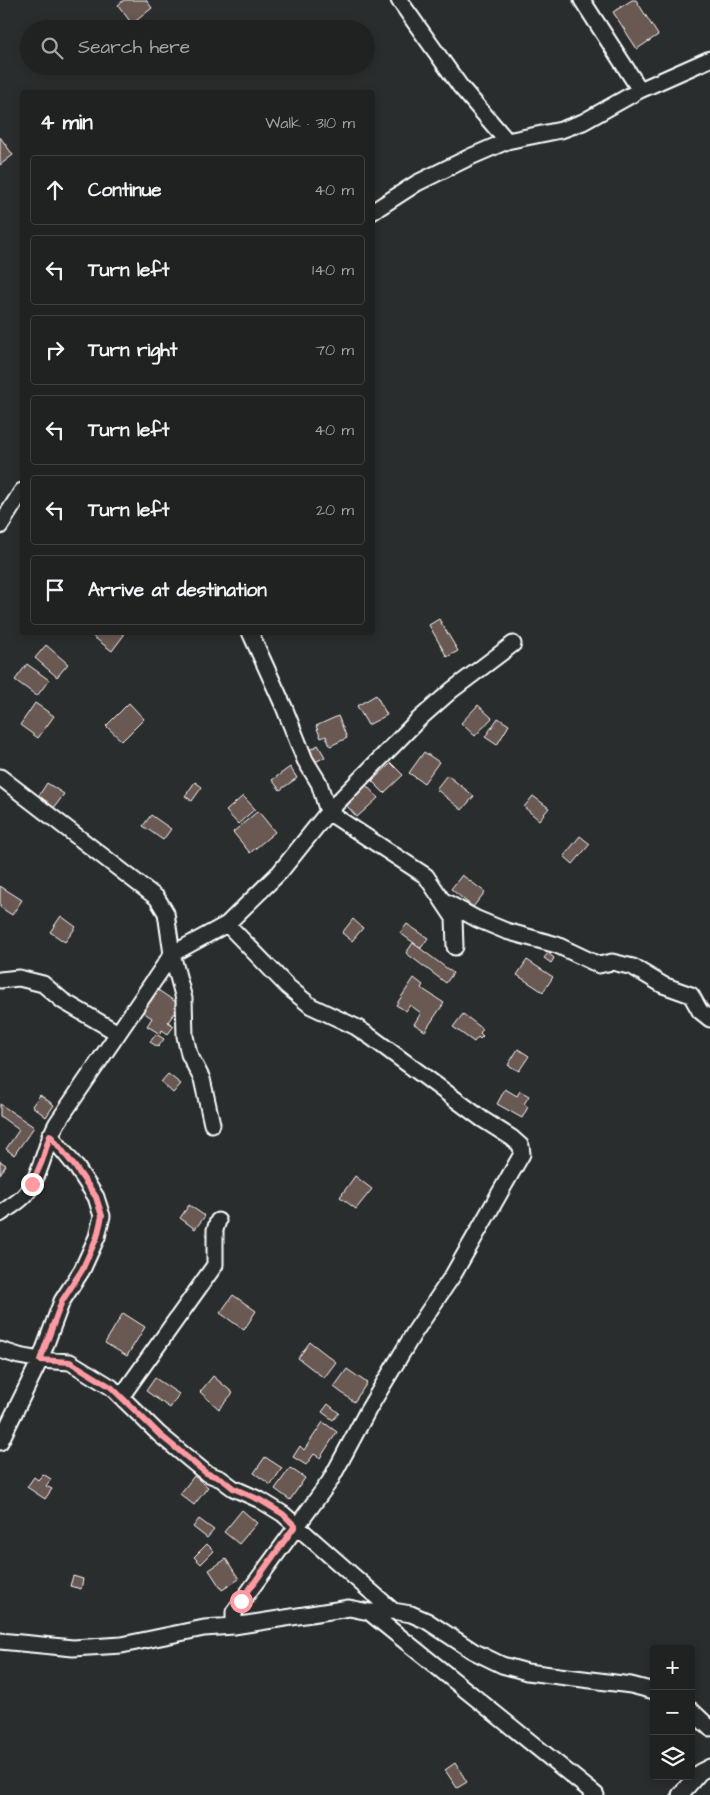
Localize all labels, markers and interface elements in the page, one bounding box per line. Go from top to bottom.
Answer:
search box [20,20,375,75]
icon: search [38,34,66,62]
text: Search here [78,34,190,61]
text: 4 min [40,108,93,137]
text: Walk · 310 m [265,112,355,134]
icon: ahead [41,176,69,204]
text: Continue [88,177,162,204]
text: 40 m [314,179,354,201]
icon: left [41,256,69,284]
text: Turn left [88,257,169,284]
text: 140 m [312,259,354,281]
icon: right [41,336,69,364]
text: Turn right [88,337,177,364]
text: 70 m [315,339,354,361]
icon: left [41,416,69,444]
text: Turn left [88,417,169,444]
text: 40 m [314,419,354,441]
icon: left [41,496,69,524]
text: Turn left [88,497,169,524]
text: 20 m [316,499,354,521]
icon: arrive [41,576,69,604]
text: Arrive at destination [88,577,267,604]
route end [21,1173,44,1196]
route start [230,1590,253,1613]
map controls [650,1645,695,1780]
button: + [650,1645,695,1690]
button: − [650,1690,695,1735]
button: layers [650,1735,695,1780]

